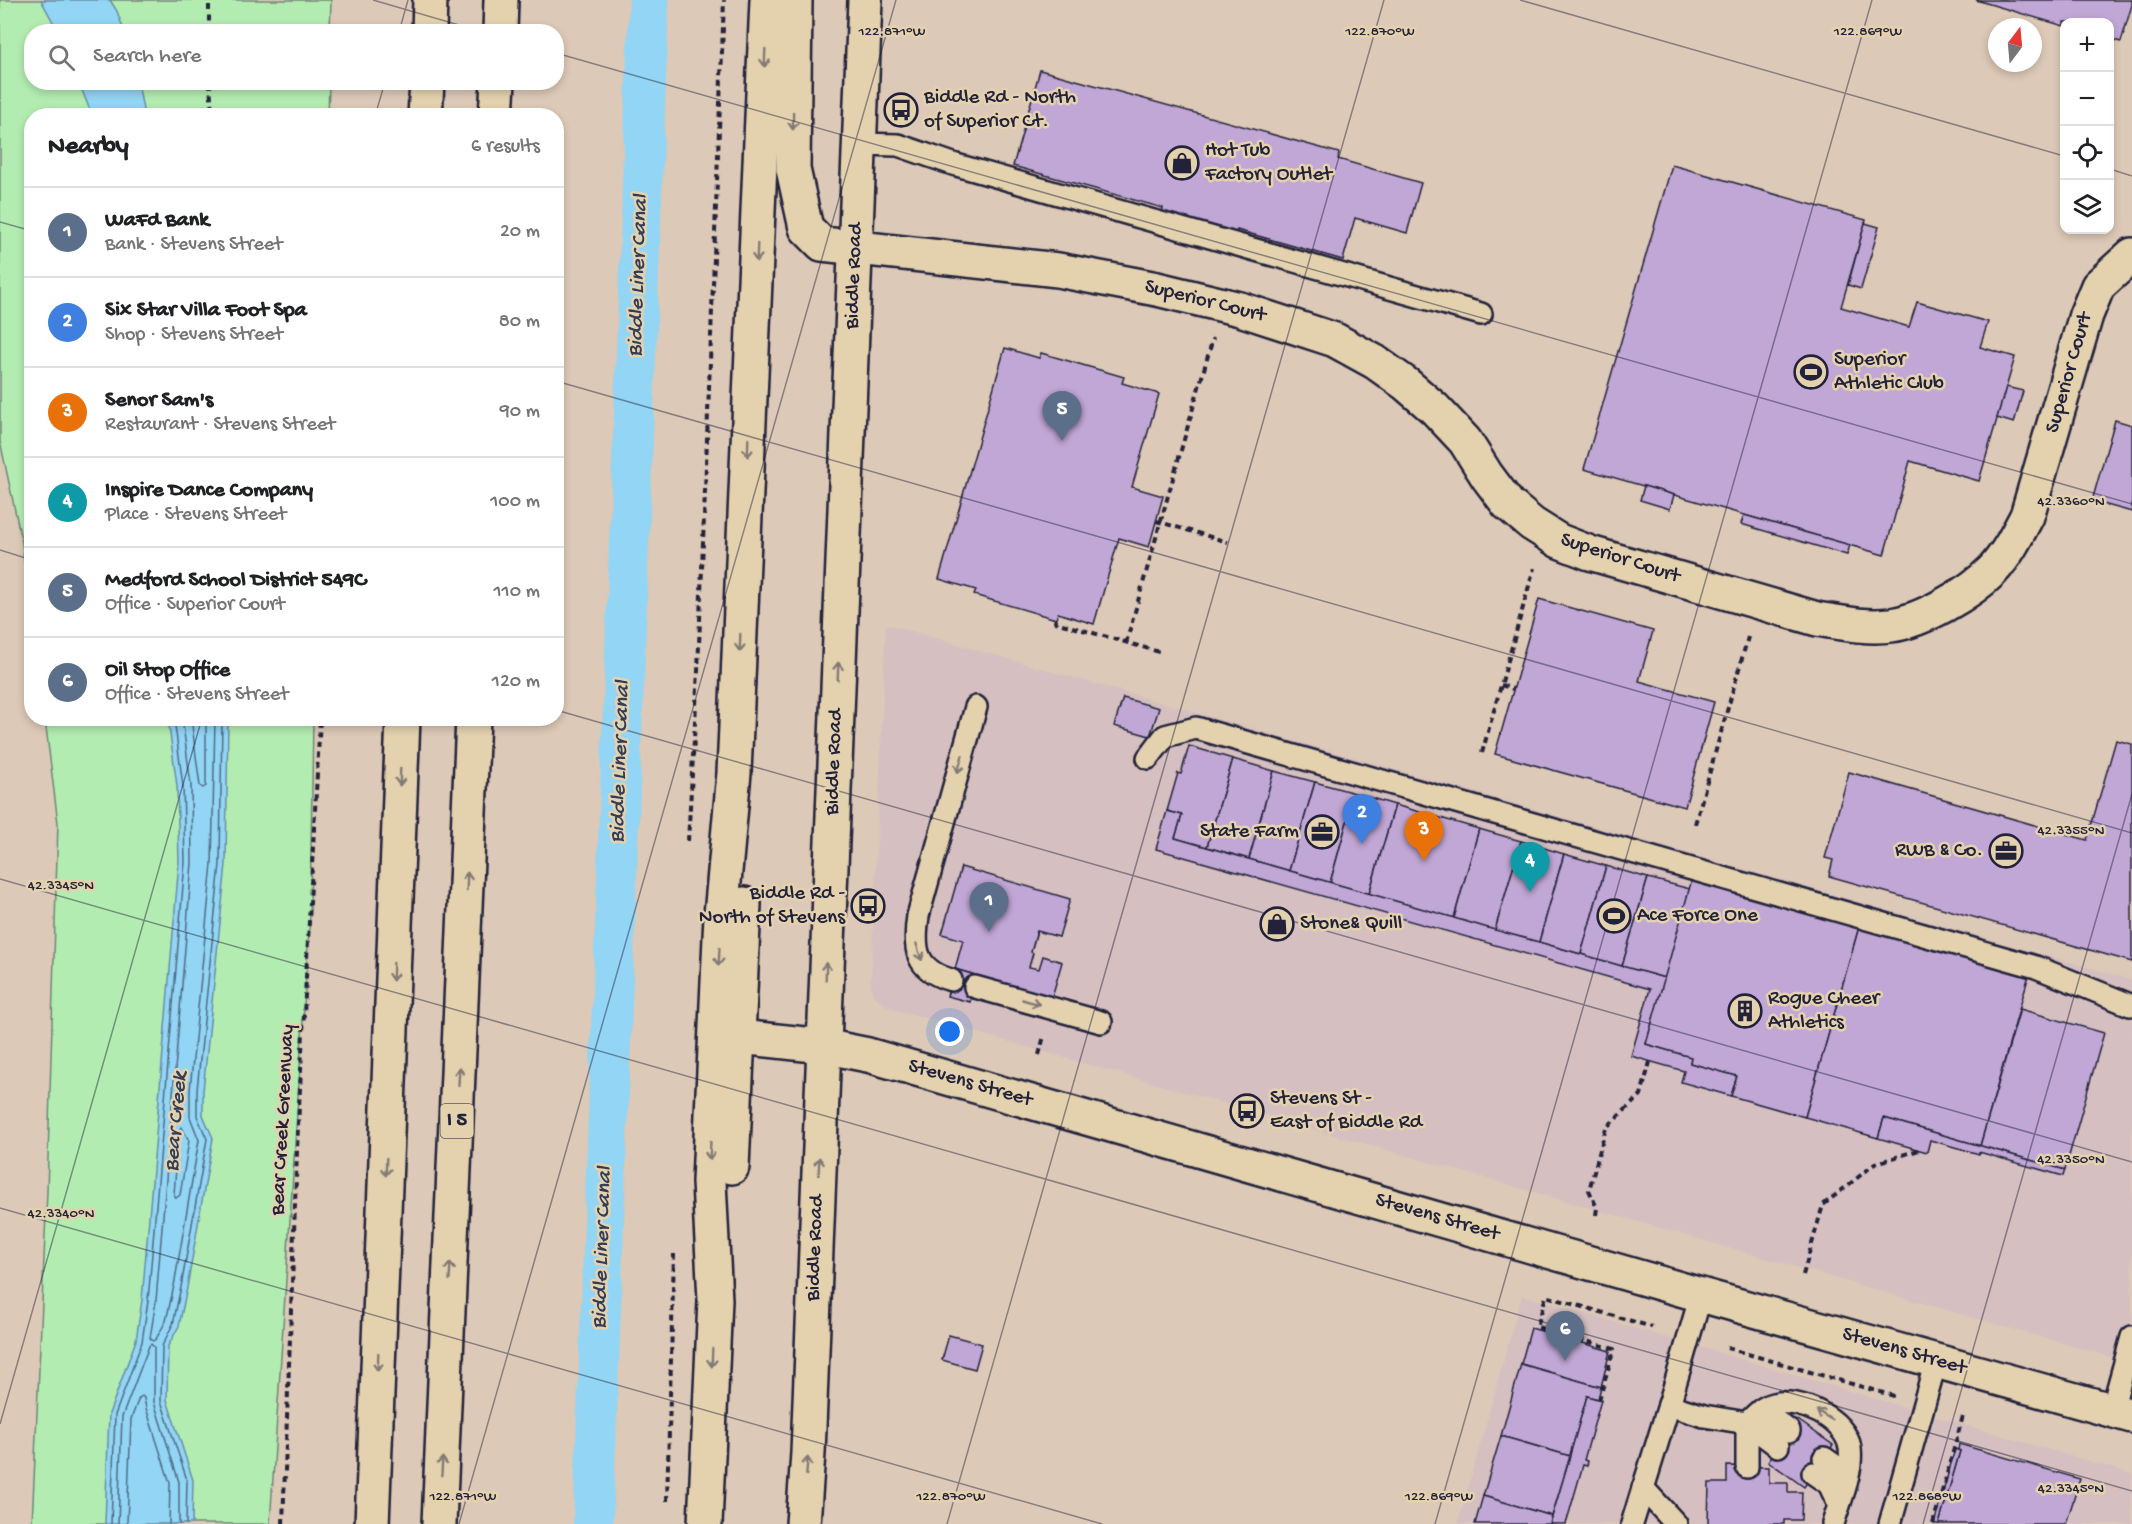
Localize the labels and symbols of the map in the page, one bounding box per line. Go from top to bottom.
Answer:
north arrow [1988,18,2042,72]
text: 122.871°W [857,23,926,41]
text: 122.870°W [1344,23,1415,41]
text: 122.869°W [1833,23,1902,41]
one-way arrow [759,48,770,68]
place label: Biddle Rd - North of Superior Ct. [923,86,1076,135]
bus stop icon: Biddle Rd - North of Superior Ct. [883,92,919,128]
one-way arrow [788,111,799,131]
place label: Hot Tub Factory Outlet [1204,139,1334,188]
shop icon: Hot Tub Factory Outlet [1164,145,1200,181]
water label: Biddle Liner Canal [623,193,655,358]
street label: Biddle Road [841,221,869,331]
one-way arrow [751,243,762,263]
street label: Superior Court [1142,275,1271,330]
street label: Superior Court [2041,308,2100,436]
place label: Superior Athletic Club [1834,348,1944,397]
sports icon: Superior Athletic Club [1793,354,1829,390]
pin: 5 [1042,392,1082,441]
one-way arrow [743,438,754,458]
text: 42.3360°N [2037,493,2105,511]
street label: Superior Court [1557,528,1685,591]
one-way arrow [734,632,745,652]
one-way arrow [833,662,844,682]
water label: Biddle Liner Canal [605,679,637,844]
street label: Biddle Road [821,707,849,817]
one-way arrow [954,754,965,773]
one-way arrow [395,766,406,786]
pin: 2 [1342,794,1382,844]
pin: 3 [1404,812,1444,861]
office icon: State Farm [1304,814,1340,850]
place label: State Farm [1200,820,1299,845]
text: 42.3355°N [2037,822,2105,840]
office icon: RWB & Co. [1988,833,2024,869]
place label: RWB & Co. [1895,839,1983,864]
pin: 4 [1510,842,1550,892]
one-way arrow [461,872,473,892]
text: 42.3345°N [28,877,94,895]
place label: Biddle Rd - North of Stevens [699,882,846,931]
pin: 1 [970,882,1008,932]
bus stop icon: Biddle Rd - North of Stevens [850,888,886,924]
sports icon: Ace Force One [1596,898,1632,934]
place label: Ace Force One [1637,904,1759,929]
shop icon: Stone& Quill [1259,906,1295,942]
place label: Stone& Quill [1300,912,1402,937]
one-way arrow [914,942,925,961]
one-way arrow [713,946,724,966]
one-way arrow [387,961,399,981]
one-way arrow [821,962,832,981]
place label: Rogue Cheer Athletics [1768,987,1881,1036]
building icon: Rogue Cheer Athletics [1727,993,1763,1029]
one-way arrow [1021,997,1040,1009]
your location [935,1017,964,1046]
street label: Bear Creek Greenway [266,1024,301,1217]
street label: Stevens Street [905,1054,1037,1114]
one-way arrow [453,1066,464,1086]
water label: Bear Creek [160,1069,195,1173]
place label: Stevens St - East of Biddle Rd [1270,1087,1424,1136]
bus stop icon: Stevens St - East of Biddle Rd [1229,1093,1265,1129]
road number: I 5 [440,1104,474,1138]
one-way arrow [705,1141,716,1161]
text: 42.3350°N [2037,1151,2105,1169]
one-way arrow [380,1156,391,1176]
one-way arrow [813,1156,824,1176]
water label: Biddle Liner Canal [587,1165,619,1330]
street label: Stevens Street [1372,1188,1504,1248]
street label: Biddle Road [802,1193,830,1303]
text: 42.3340°N [28,1205,95,1223]
one-way arrow [445,1261,456,1281]
pin: 6 [1546,1312,1584,1361]
street label: Stevens Street [1839,1322,1971,1382]
one-way arrow [707,1348,718,1368]
one-way arrow [373,1351,384,1371]
one-way arrow [1816,1408,1833,1420]
one-way arrow [436,1456,447,1476]
one-way arrow [802,1456,813,1476]
text: 42.3345°N [2038,1480,2104,1498]
text: 122.871°W [428,1488,497,1506]
text: 122.870°W [915,1488,986,1506]
text: 122.869°W [1404,1488,1473,1506]
text: 122.868°W [1891,1488,1962,1506]

